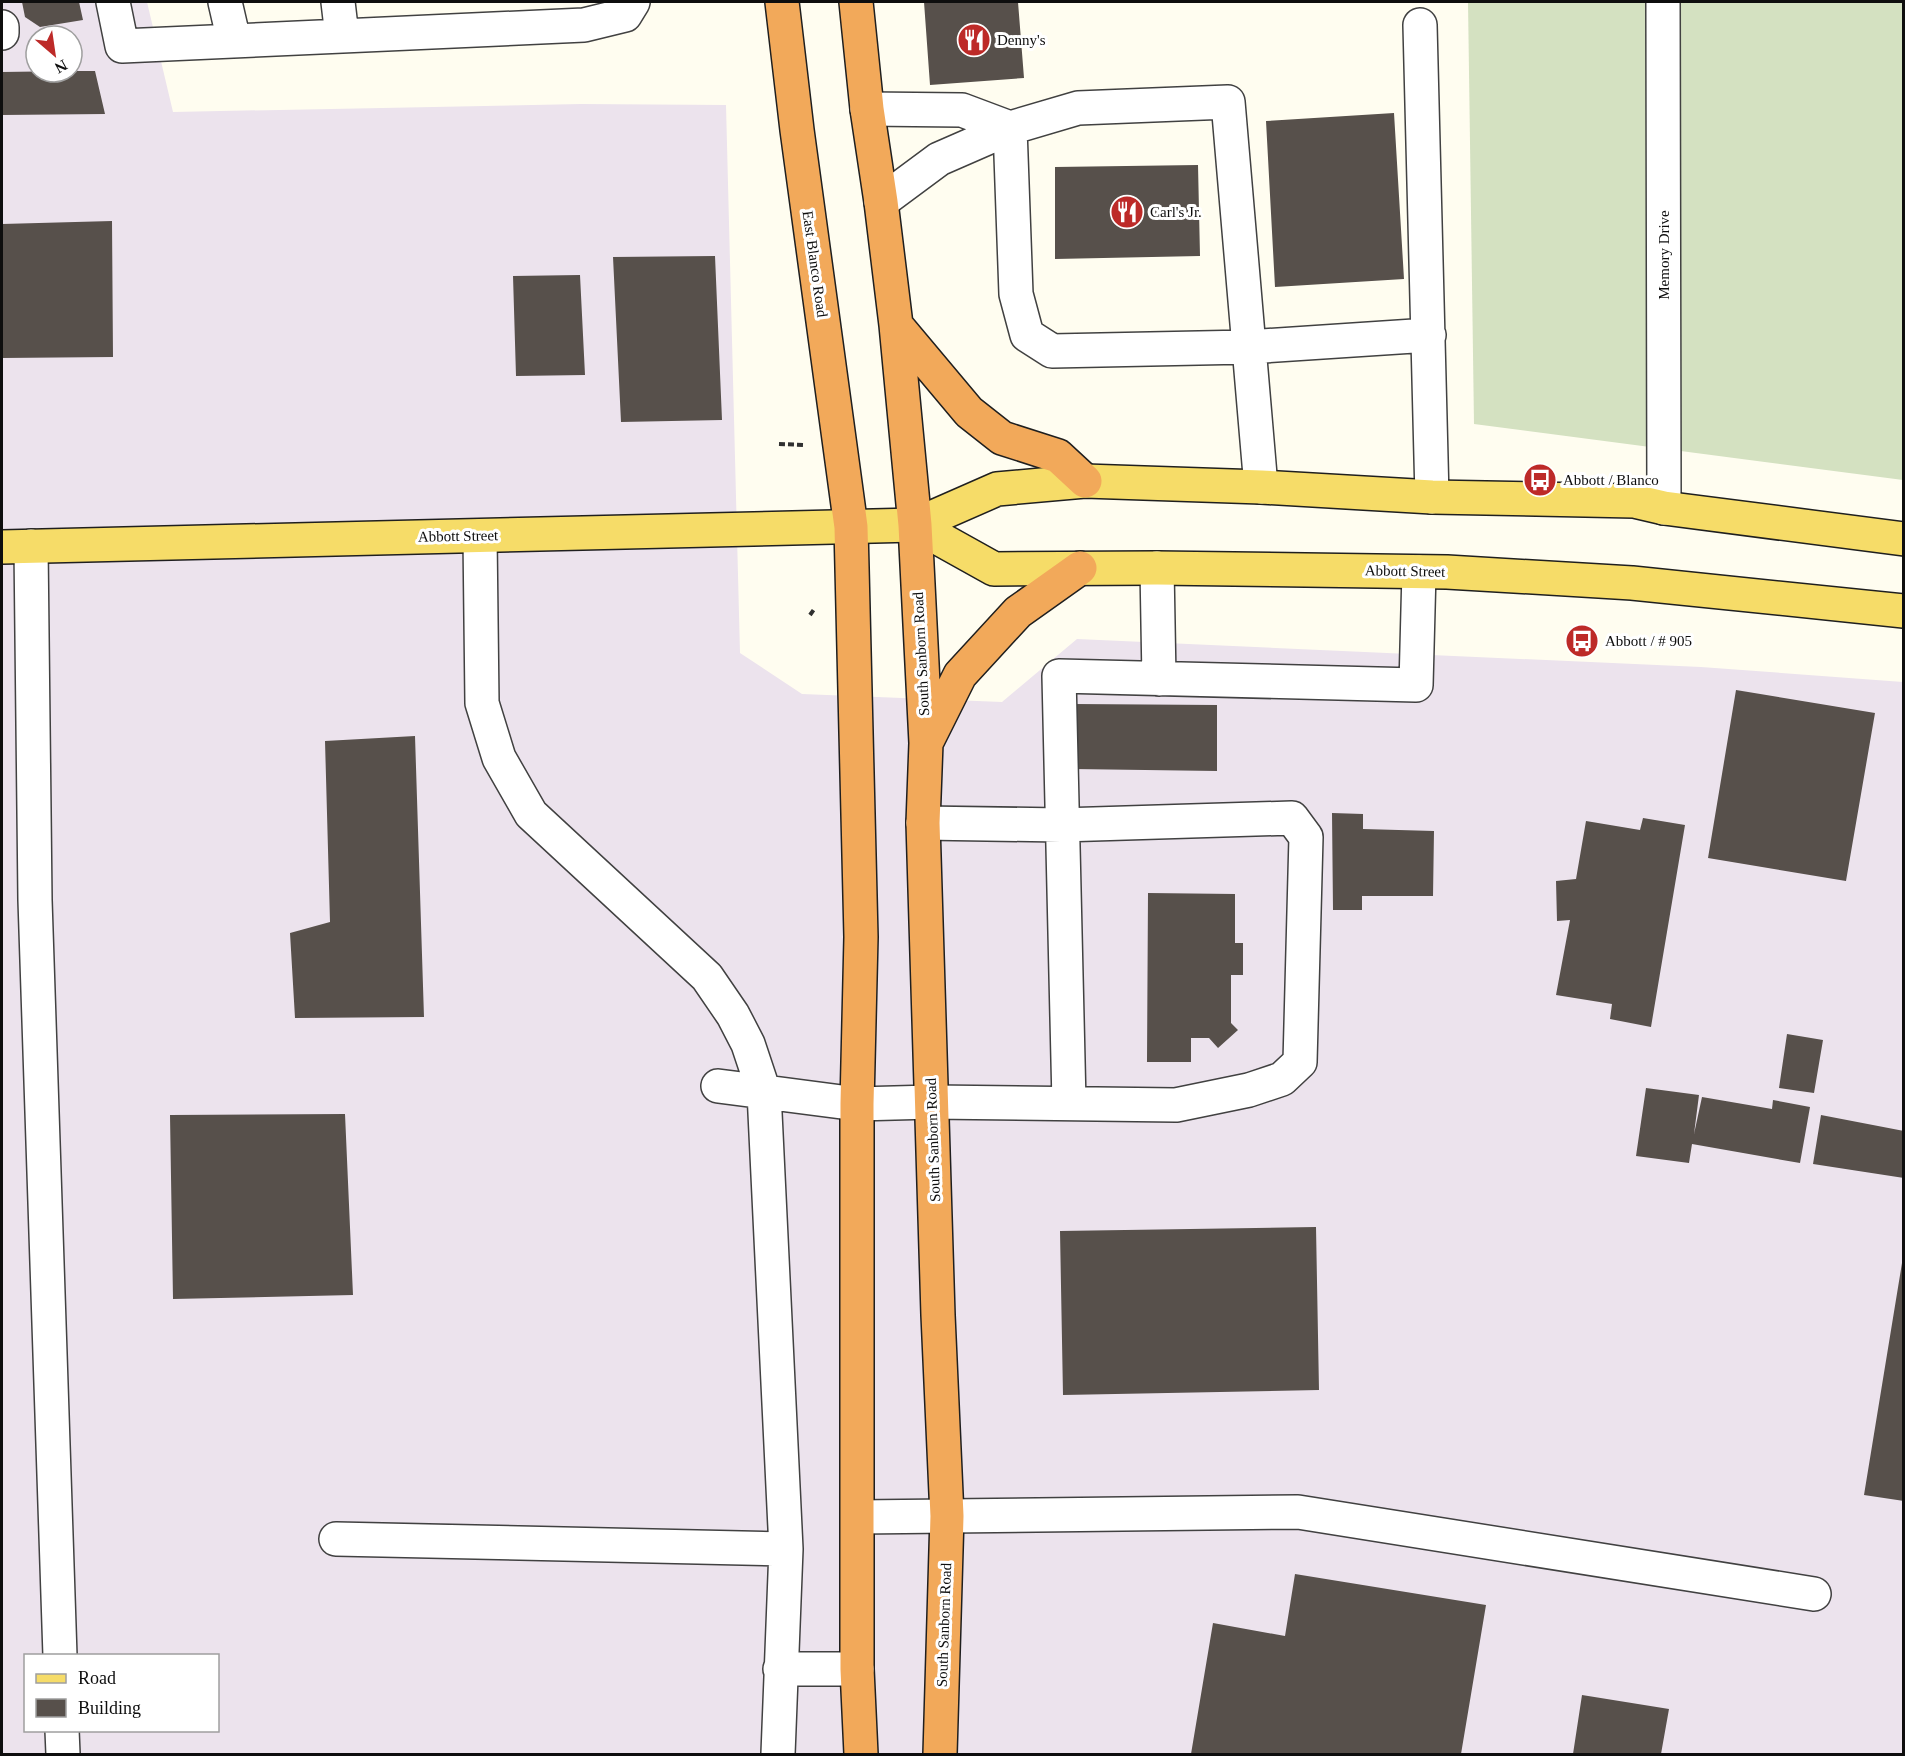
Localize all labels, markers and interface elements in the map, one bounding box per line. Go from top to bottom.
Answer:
restaurant icon: Denny's [956,22,992,58]
north arrow [24,24,84,84]
place label: Denny's [997,32,1046,48]
text: N [51,56,70,77]
restaurant icon: Carl's Jr. [1109,194,1145,230]
place label: Carl's Jr. [1150,204,1202,220]
street label: East Blanco Road [800,210,830,319]
street label: Memory Drive [1656,210,1672,300]
bus stop icon: Abbott / Blanco [1522,462,1558,498]
place label: Abbott / Blanco [1563,472,1659,488]
street label: Abbott Street [418,527,499,545]
street label: Abbott Street [1365,562,1446,580]
street label: South Sanborn Road [910,591,932,716]
bus stop icon: Abbott / # 905 [1564,623,1600,659]
place label: Abbott / # 905 [1605,633,1692,649]
street label: South Sanborn Road [923,1077,943,1202]
street label: South Sanborn Road [934,1562,954,1687]
legend [24,1654,219,1732]
text: Road [78,1668,116,1688]
text: Building [78,1698,141,1718]

